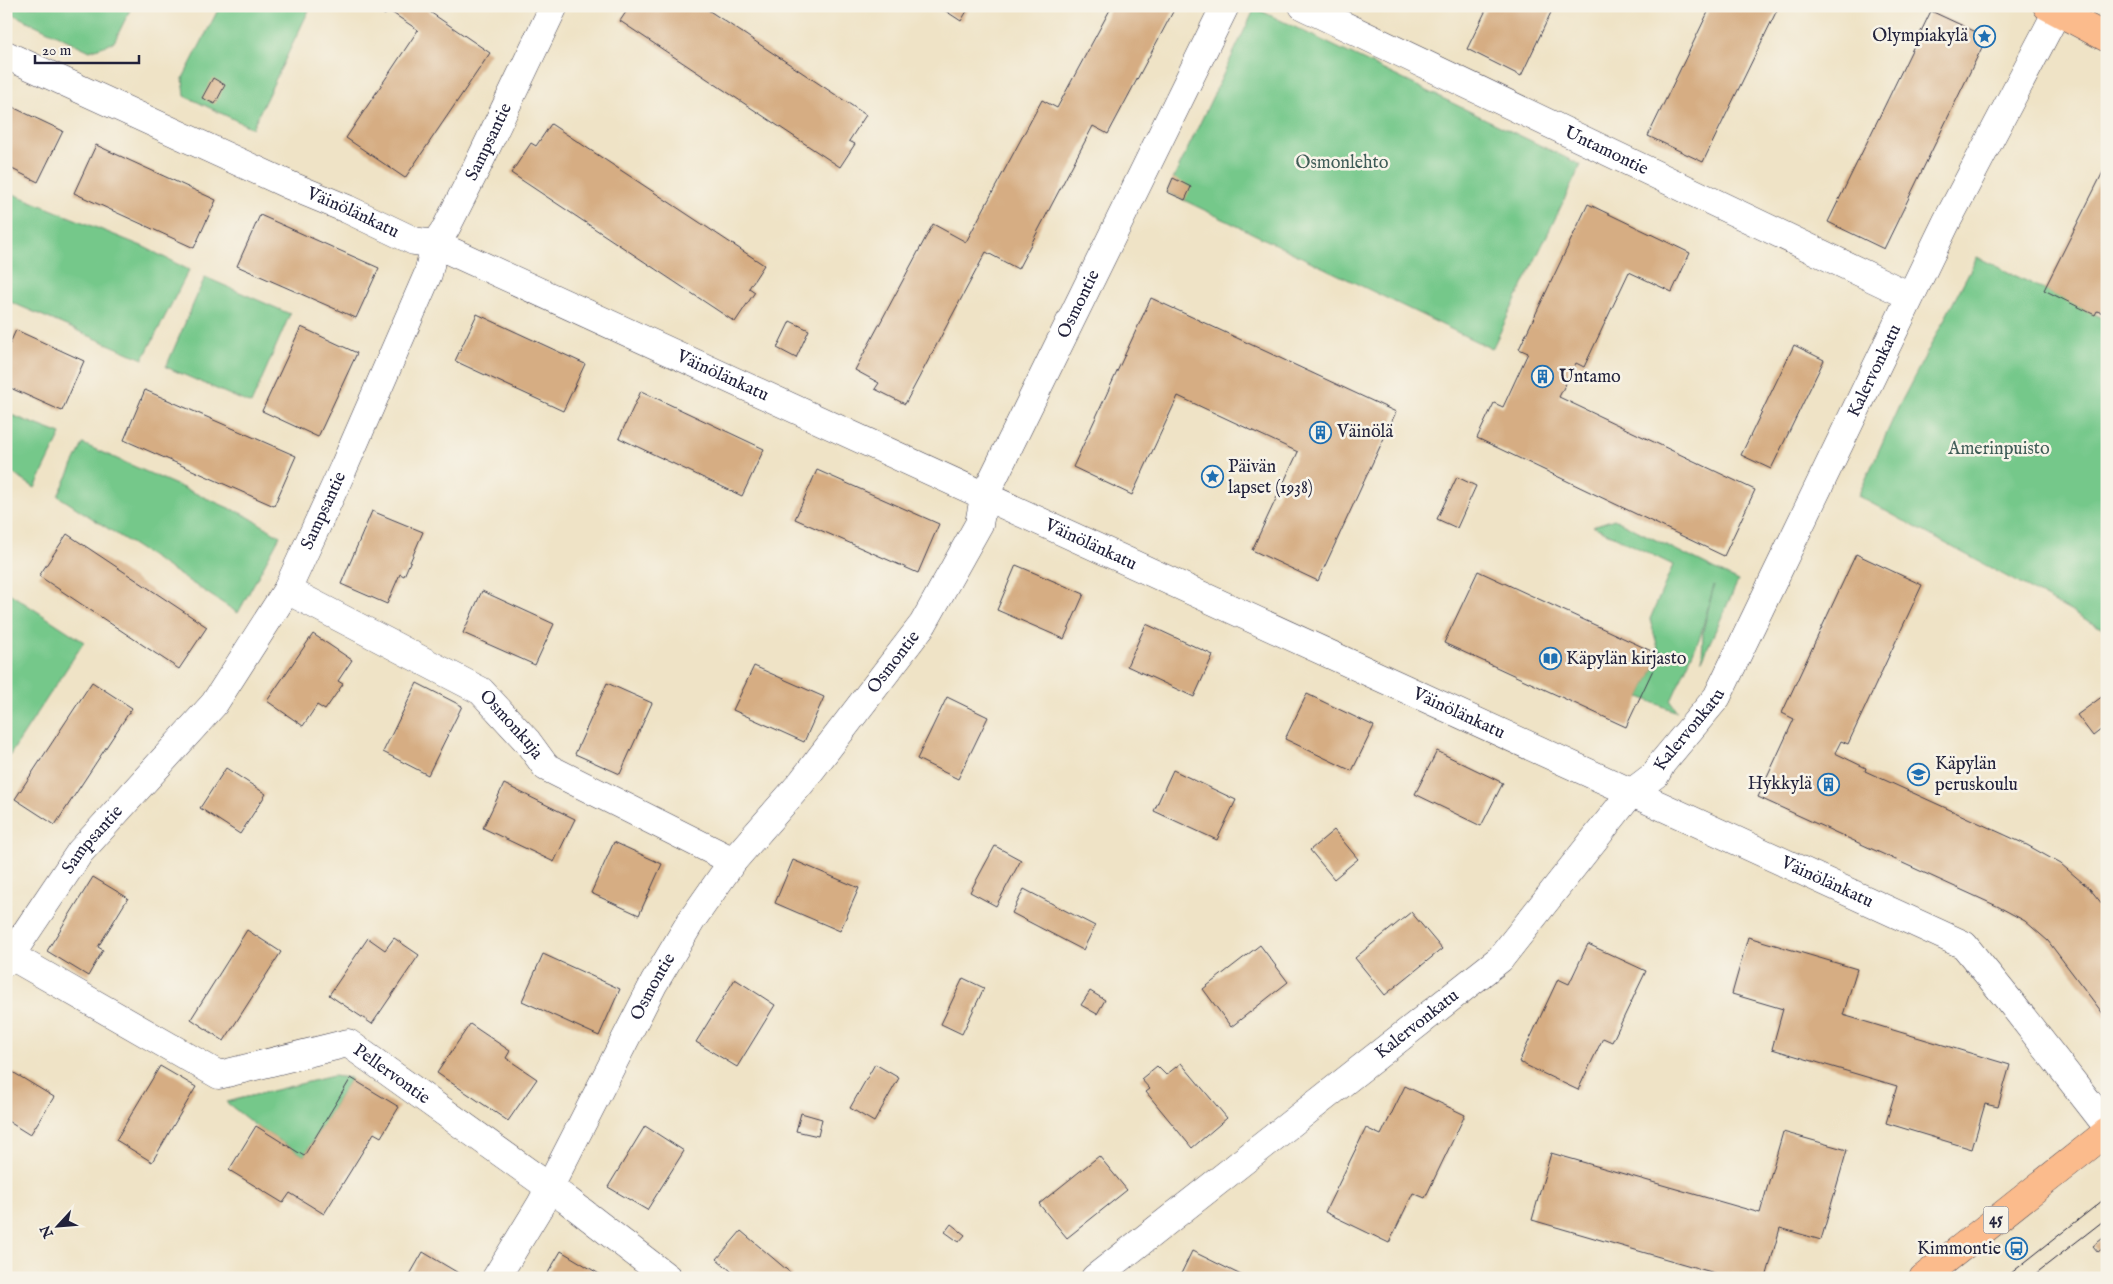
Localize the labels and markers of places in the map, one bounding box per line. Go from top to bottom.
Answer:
place icon: Olympiakylä [1972,24,1996,48]
place label: Olympiakylä [1872,25,1968,48]
building icon: Untamo [1531,365,1555,389]
place label: Untamo [1559,366,1621,389]
building icon: Väinölä [1309,420,1333,444]
place label: Väinölä [1336,421,1394,444]
place label: Päivän lapset (1938) [1228,456,1313,500]
place icon: Päivän lapset (1938) [1200,465,1224,489]
library icon: Käpylän kirjasto [1538,647,1562,671]
place label: Käpylän kirjasto [1566,648,1687,671]
place label: Käpylän peruskoulu [1935,753,2018,797]
school or university icon: Käpylän peruskoulu [1907,762,1931,786]
building icon: Hykkylä [1816,772,1840,796]
place label: Hykkylä [1748,773,1812,796]
bus stop icon: Kimmontie [2005,1237,2029,1261]
place label: Kimmontie [1917,1238,2001,1261]

